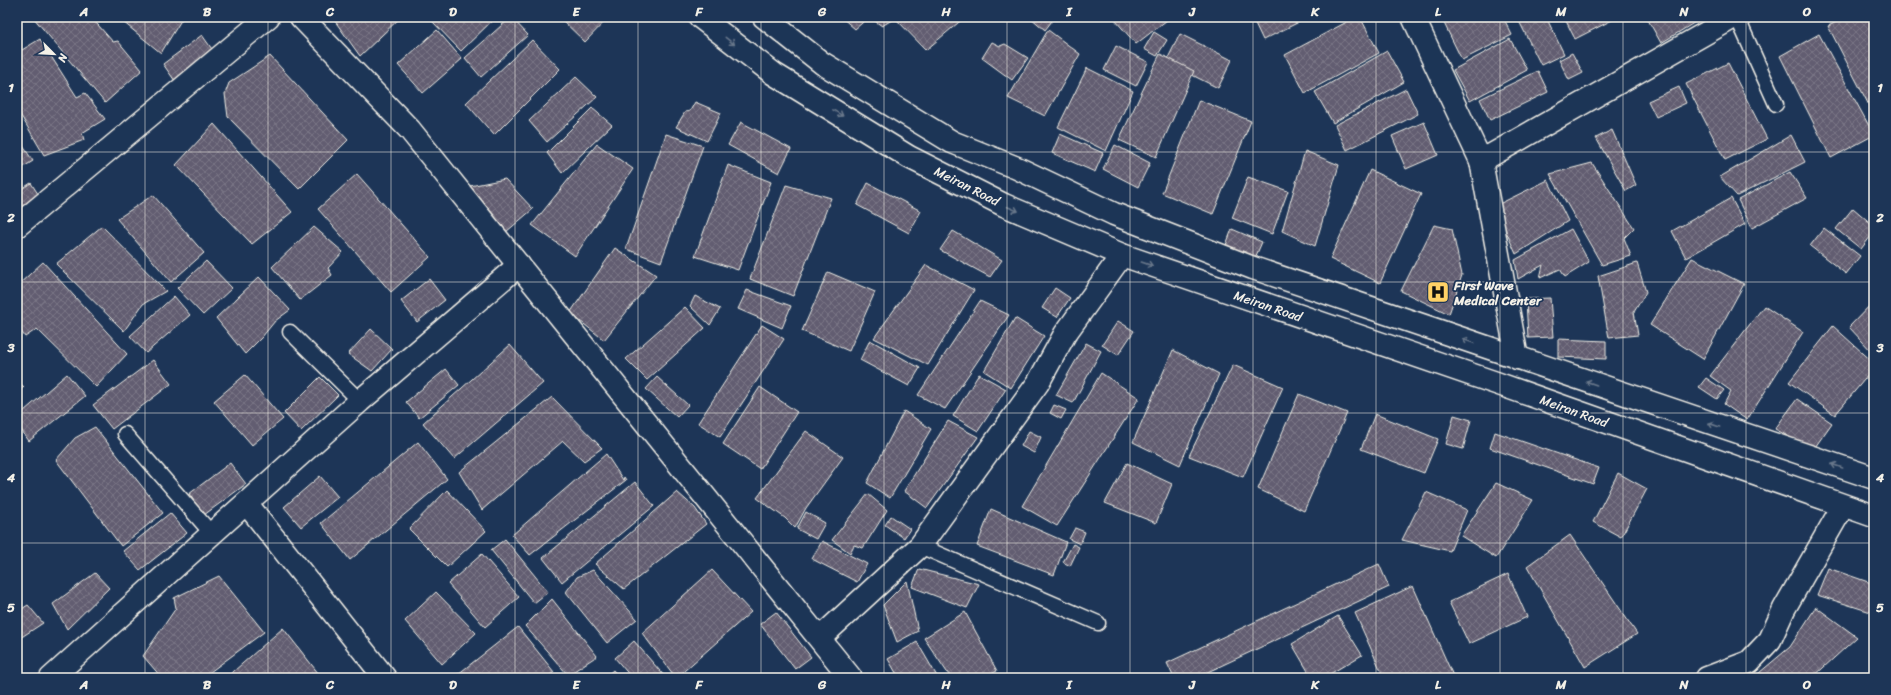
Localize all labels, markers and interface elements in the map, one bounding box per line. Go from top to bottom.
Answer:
text: A [79,0,88,23]
text: B [203,0,212,23]
text: C [325,0,335,23]
text: D [449,0,457,23]
text: E [572,0,581,23]
text: F [694,0,703,23]
text: G [817,0,827,23]
text: H [940,0,951,23]
text: I [1065,0,1073,23]
text: J [1188,0,1196,23]
text: K [1310,0,1320,23]
text: L [1435,0,1442,23]
text: M [1555,0,1567,23]
text: N [1678,0,1689,23]
text: O [1802,0,1812,23]
north arrow [34,34,74,74]
one-way arrow [725,37,736,45]
text: N [52,50,73,66]
text: 1 [8,76,14,99]
text: 1 [1877,76,1883,99]
one-way arrow [832,110,844,118]
street label: Meiran Road [930,160,1005,213]
text: 2 [6,206,15,229]
one-way arrow [1007,206,1019,214]
text: 2 [1875,206,1884,229]
one-way arrow [1140,261,1153,268]
place label: First Wave Medical Center [1453,274,1543,312]
hospital icon: First Wave Medical Center [1425,279,1451,305]
street label: Meiran Road [1231,284,1306,329]
text: 3 [6,336,15,359]
text: 3 [1875,336,1884,359]
one-way arrow [1461,337,1474,344]
one-way arrow [1584,379,1597,386]
street label: Meiran Road [1537,388,1612,434]
one-way arrow [1708,420,1720,428]
one-way arrow [1831,462,1844,469]
text: 4 [6,466,16,489]
text: 4 [1875,466,1885,489]
text: 5 [7,596,15,619]
text: 5 [1876,596,1884,619]
text: A [79,673,88,695]
text: B [203,673,212,695]
text: C [325,673,335,695]
text: D [449,673,457,695]
text: E [572,673,581,695]
text: F [694,673,703,695]
text: G [817,673,827,695]
text: H [940,673,951,695]
text: I [1065,673,1073,695]
text: J [1188,673,1196,695]
text: K [1310,673,1320,695]
text: L [1435,673,1442,695]
text: M [1555,673,1567,695]
text: N [1678,673,1689,695]
text: O [1802,673,1812,695]

